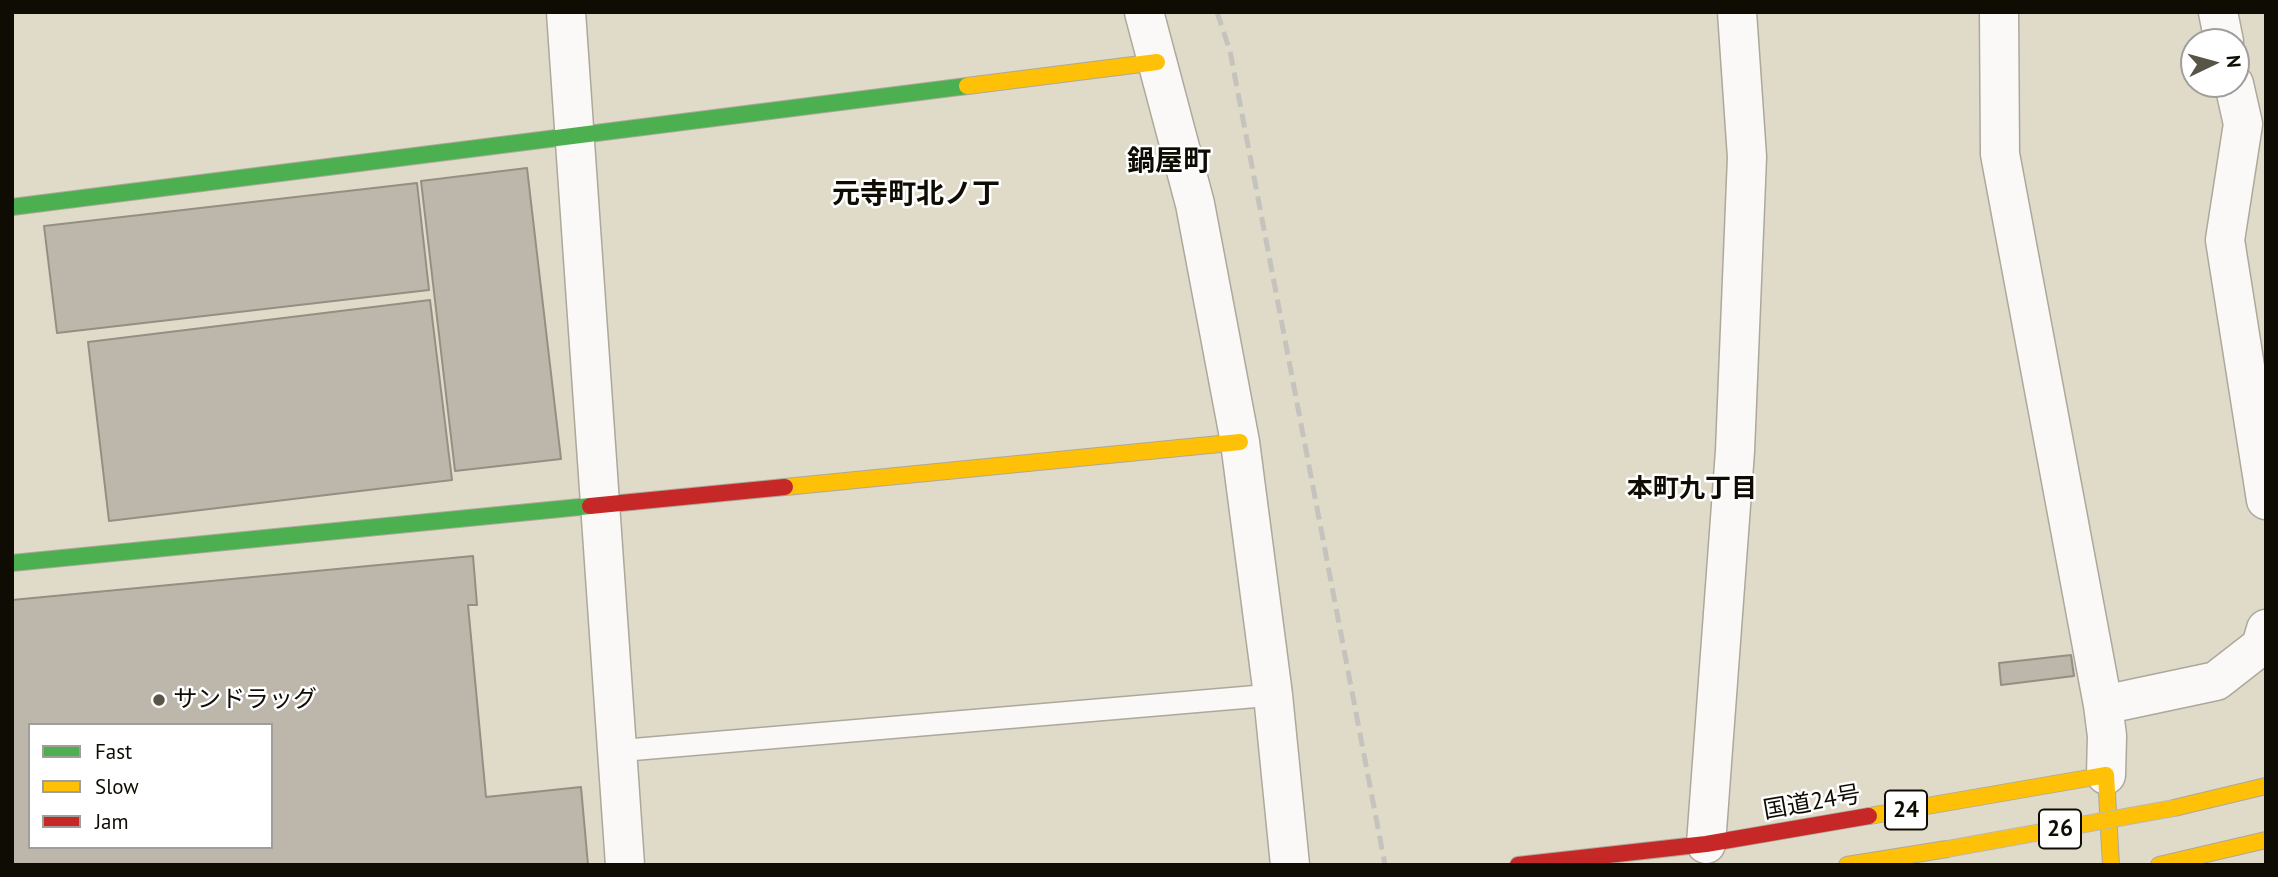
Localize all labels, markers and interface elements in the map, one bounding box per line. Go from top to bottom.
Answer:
north arrow [2180,28,2250,98]
text: N [2221,54,2246,69]
district label: 鍋屋町 [1127,145,1211,179]
district label: 元寺町北ノ丁 [832,178,1000,212]
district label: 本町九丁目 [1627,474,1757,506]
place label: サンドラッグ [173,686,317,714]
marker: サンドラッグ [151,692,167,708]
legend [28,723,273,849]
text: Fast [95,738,132,765]
text: Slow [95,773,139,800]
street label: 国道24号 [1761,780,1863,826]
road number: 24 [1885,790,1927,830]
text: Jam [95,808,129,835]
road number: 26 [2039,810,2081,848]

